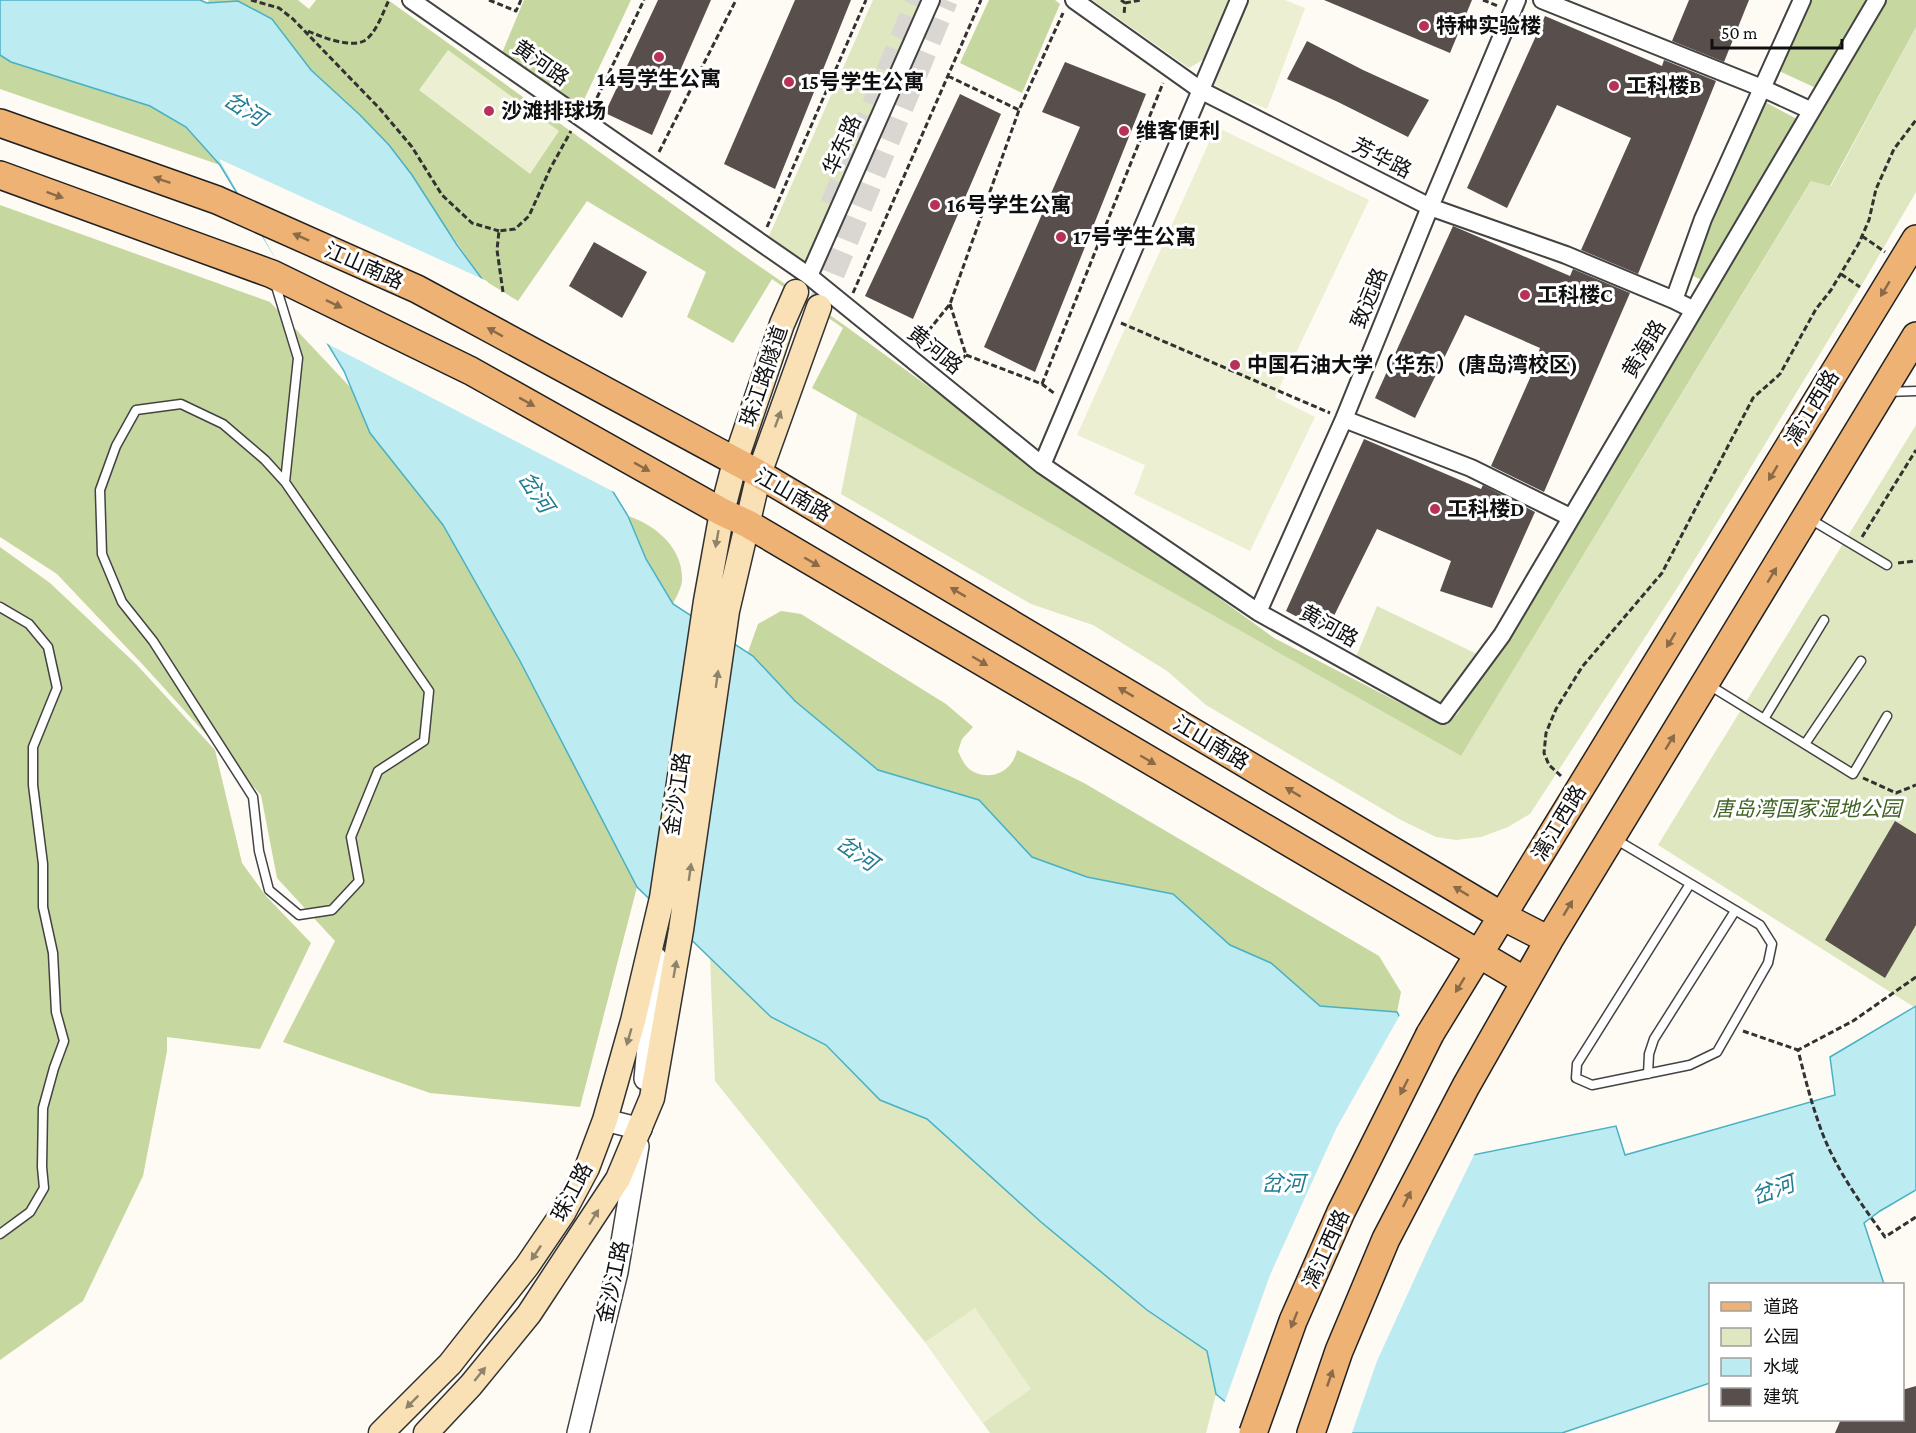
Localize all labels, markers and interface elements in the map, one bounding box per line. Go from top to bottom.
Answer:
scale bar [1712,12,1842,50]
place label: 特种实验楼 [1436,14,1541,38]
marker: 特种实验楼 [1417,19,1431,33]
text: 50 m [1721,23,1758,43]
street label: 黄河路 [508,35,574,91]
marker: 14号学生公寓 [652,50,666,64]
place label: 14号学生公寓 [597,67,721,91]
place label: 15号学生公寓 [801,70,924,94]
place label: 工科楼B [1626,74,1701,98]
marker: 15号学生公寓 [782,75,796,89]
marker: 工科楼B [1607,79,1621,93]
water label: 岔河 [220,87,274,133]
place label: 沙滩排球场 [501,99,606,123]
marker: 沙滩排球场 [482,104,496,118]
street label: 华东路 [818,111,866,179]
place label: 维客便利 [1136,119,1220,143]
marker: 维客便利 [1117,124,1131,138]
street label: 芳华路 [1348,133,1416,183]
one-way arrow [153,175,171,185]
one-way arrow [46,190,64,200]
place label: 16号学生公寓 [947,193,1071,217]
marker: 16号学生公寓 [928,198,942,212]
place label: 17号学生公寓 [1073,225,1196,249]
marker: 17号学生公寓 [1054,230,1068,244]
one-way arrow [292,233,309,242]
street label: 江山南路 [321,238,407,294]
street label: 致远路 [1346,264,1392,332]
one-way arrow [1880,281,1891,297]
place label: 工科楼C [1537,283,1613,307]
marker: 工科楼C [1518,288,1532,302]
one-way arrow [326,299,343,309]
street label: 黄海路 [1617,316,1671,382]
street label: 黄河路 [903,321,967,379]
street label: 珠江路隧道 [736,322,792,430]
one-way arrow [486,327,503,337]
place label: 中国石油大学（华东）(唐岛湾校区) [1247,353,1578,377]
marker: 中国石油大学（华东）(唐岛湾校区) [1228,358,1242,372]
street label: 漓江西路 [1780,366,1844,450]
one-way arrow [519,397,536,407]
one-way arrow [774,410,784,428]
one-way arrow [634,462,651,472]
street label: 江山南路 [751,464,835,526]
one-way arrow [1767,465,1778,481]
water label: 岔河 [513,467,561,521]
place label: 工科楼D [1447,497,1525,521]
marker: 工科楼D [1428,502,1442,516]
one-way arrow [712,530,721,549]
one-way arrow [804,557,821,567]
one-way arrow [1766,567,1777,583]
one-way arrow [950,587,966,598]
street label: 黄河路 [1296,600,1362,652]
one-way arrow [1665,632,1676,648]
one-way arrow [972,655,988,666]
one-way arrow [713,669,722,688]
one-way arrow [1117,687,1134,697]
street label: 江山南路 [1169,711,1253,775]
one-way arrow [1664,734,1675,750]
street label: 金沙江路 [659,751,695,837]
one-way arrow [1140,754,1156,765]
street label: 漓江西路 [1527,781,1591,865]
one-way arrow [1285,787,1302,797]
park label: 唐岛湾国家湿地公园 [1713,797,1904,821]
water label: 岔河 [832,830,885,878]
one-way arrow [685,862,694,881]
one-way arrow [1453,886,1469,897]
one-way arrow [1563,900,1574,916]
one-way arrow [670,960,679,979]
one-way arrow [1454,977,1465,993]
one-way arrow [624,1028,633,1046]
one-way arrow [1400,1078,1409,1095]
street label: 珠江路 [547,1159,597,1225]
water label: 岔河 [1748,1169,1802,1209]
water label: 岔河 [1261,1171,1309,1196]
one-way arrow [1402,1190,1412,1207]
street label: 漓江西路 [1298,1206,1354,1292]
one-way arrow [589,1209,600,1225]
street label: 金沙江路 [593,1238,633,1326]
one-way arrow [530,1244,542,1260]
legend [1709,1283,1904,1421]
text: 道路 [1763,1297,1799,1317]
one-way arrow [1289,1311,1299,1329]
text: 公园 [1763,1327,1799,1347]
text: 水域 [1763,1357,1799,1377]
one-way arrow [474,1366,487,1382]
one-way arrow [1326,1369,1335,1387]
text: 建筑 [1763,1387,1799,1407]
one-way arrow [405,1395,419,1409]

